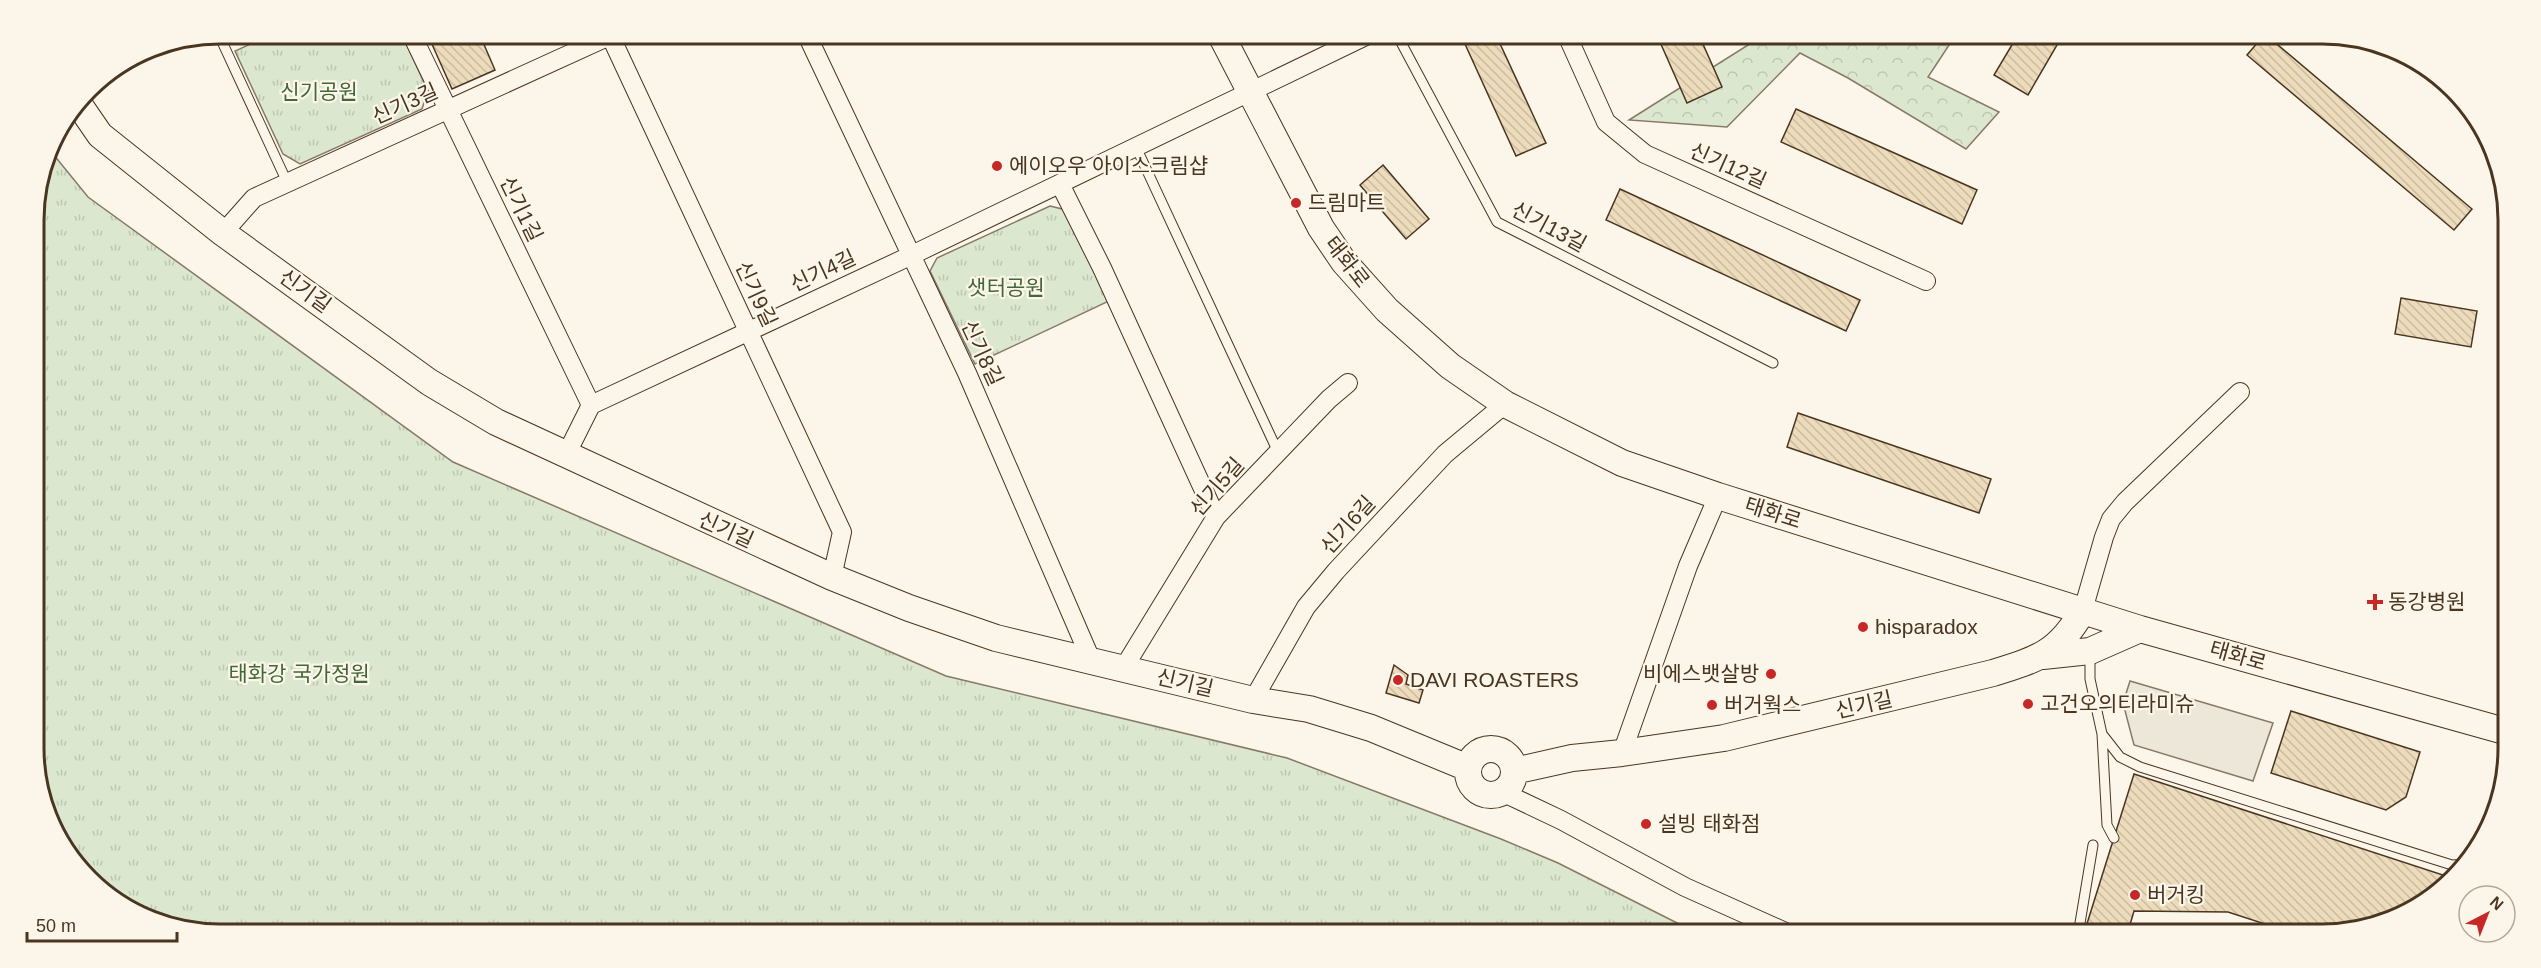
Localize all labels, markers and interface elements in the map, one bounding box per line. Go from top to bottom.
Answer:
street label: 신기3길 [368,79,441,128]
park label: 신기공원 [280,80,358,103]
street label: 신기12길 [1686,138,1770,193]
place label: 에이오우 아이스크림샵 [1009,154,1208,177]
marker: 에이오우 아이스크림샵 [990,159,1004,173]
street label: 신기1길 [496,172,547,245]
place label: 드림마트 [1308,191,1385,214]
marker: 드림마트 [1289,196,1303,210]
street label: 신기13길 [1508,197,1591,256]
street label: 태화로 [1320,232,1374,292]
street label: 신기4길 [786,245,859,296]
street label: 신기9길 [731,257,782,330]
street label: 신기길 [275,264,336,317]
park label: 샛터공원 [967,276,1045,299]
street label: 신기8길 [957,316,1008,389]
street label: 신기5길 [1185,453,1248,520]
street label: 신기6길 [1316,491,1379,558]
street label: 태화로 [1742,493,1804,532]
street label: 신기길 [695,507,757,552]
place label: 동강병원 [2388,590,2465,613]
marker: 동강병원 [2366,593,2384,611]
place label: hisparadox [1875,615,1978,638]
marker: hisparadox [1856,620,1870,634]
street label: 태화로 [2207,636,2269,675]
park label: 태화강 국가정원 [228,662,370,685]
place label: 비에스뱃살방 [1643,662,1759,685]
street label: 신기길 [1154,665,1216,700]
marker: 비에스뱃살방 [1764,667,1778,681]
place label: DAVI ROASTERS [1410,668,1579,691]
marker: DAVI ROASTERS [1391,673,1405,687]
street label: 신기길 [1833,687,1895,722]
place label: 고건오의티라미슈 [2040,692,2195,715]
place label: 버거웍스 [1724,693,1801,716]
marker: 고건오의티라미슈 [2021,697,2035,711]
marker: 버거웍스 [1705,698,1719,712]
place label: 설빙 태화점 [1658,812,1760,835]
marker: 설빙 태화점 [1639,817,1653,831]
place label: 버거킹 [2147,883,2205,906]
north arrow [2457,884,2517,944]
marker: 버거킹 [2128,888,2142,902]
text: N [2487,893,2507,913]
scale bar [27,905,177,943]
text: 50 m [36,916,76,936]

